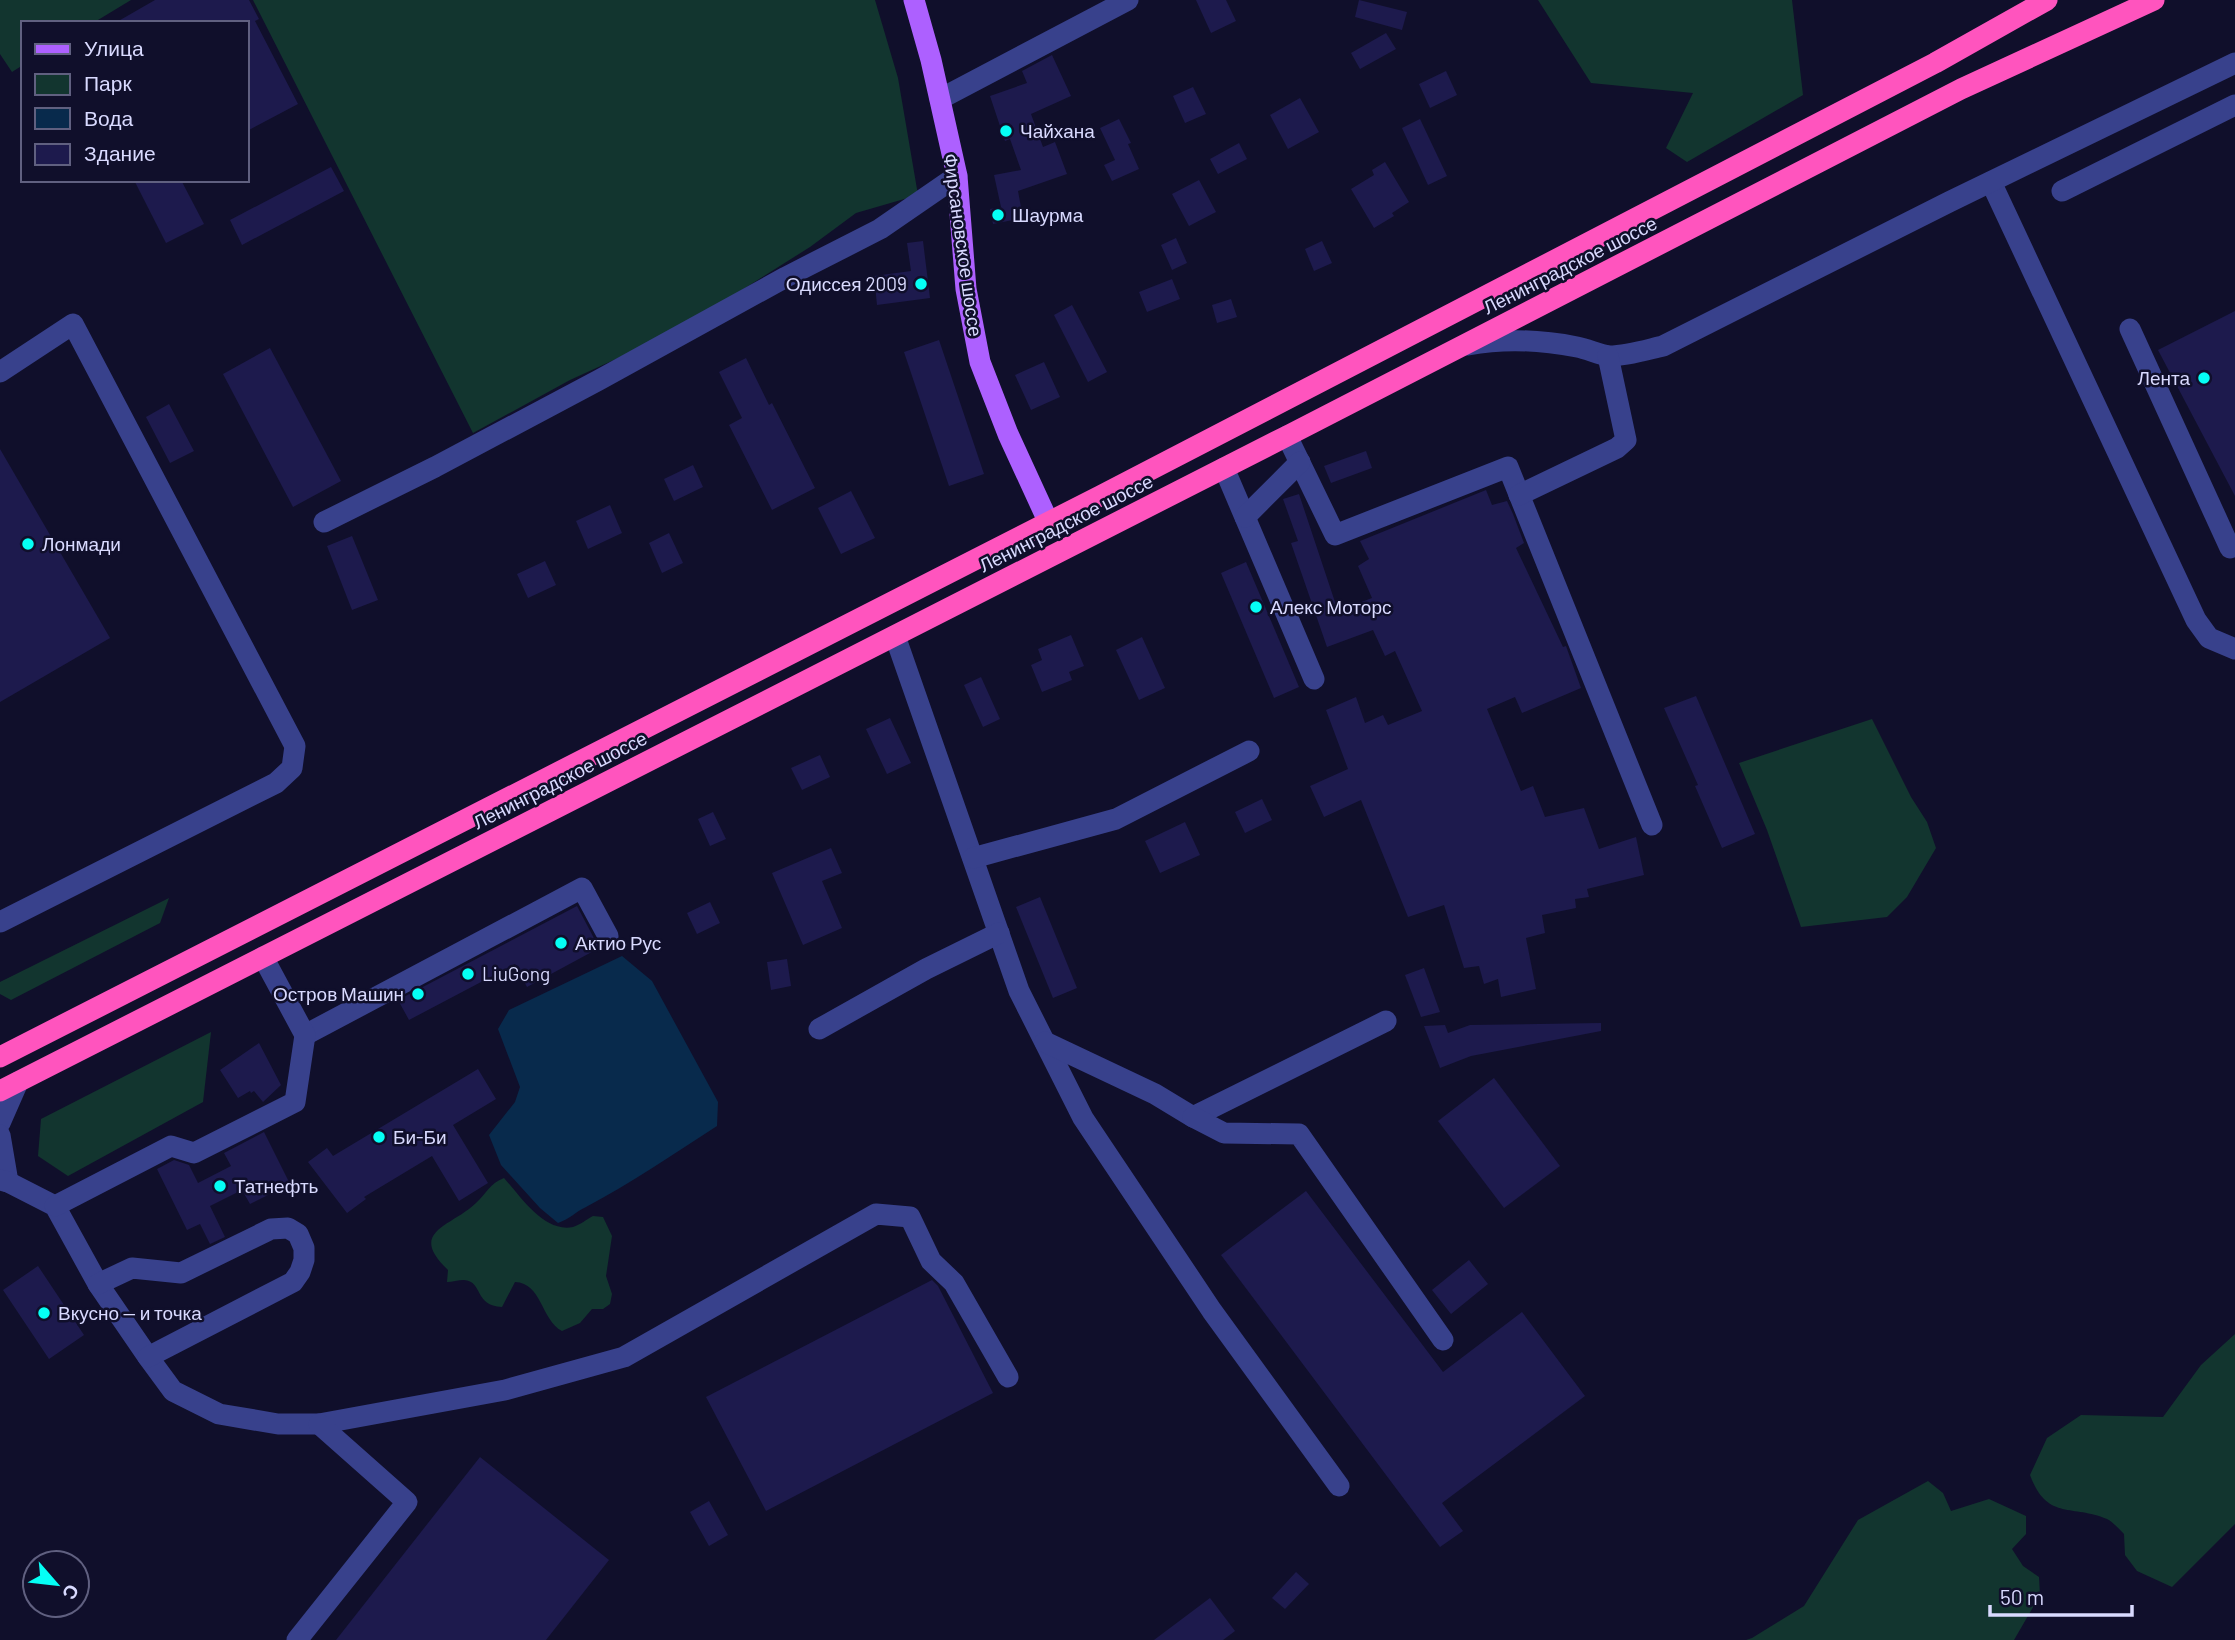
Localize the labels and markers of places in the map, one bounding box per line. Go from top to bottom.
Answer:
place label: Чайхана [1020,119,1095,142]
marker: Чайхана [998,123,1014,139]
place label: Шаурма [1012,203,1084,226]
marker: Шаурма [990,207,1006,223]
place label: Одиссея 2009 [786,272,907,295]
marker: Одиссея 2009 [913,276,929,292]
place label: Лента [2137,366,2190,389]
marker: Лента [2196,370,2212,386]
place label: Лонмади [42,532,121,555]
marker: Лонмади [20,536,36,552]
place label: Алекс Моторс [1270,595,1391,618]
marker: Алекс Моторс [1248,599,1264,615]
place label: Актио Рус [575,931,661,954]
marker: Актио Рус [553,935,569,951]
place label: LiuGong [482,962,550,985]
marker: LiuGong [460,966,476,982]
place label: Остров Машин [273,982,404,1005]
marker: Остров Машин [410,986,426,1002]
place label: Би-Би [393,1125,447,1148]
marker: Би-Би [371,1129,387,1145]
place label: Татнефть [234,1174,319,1197]
marker: Татнефть [212,1178,228,1194]
place label: Вкусно — и точка [58,1301,202,1324]
marker: Вкусно — и точка [36,1305,52,1321]

